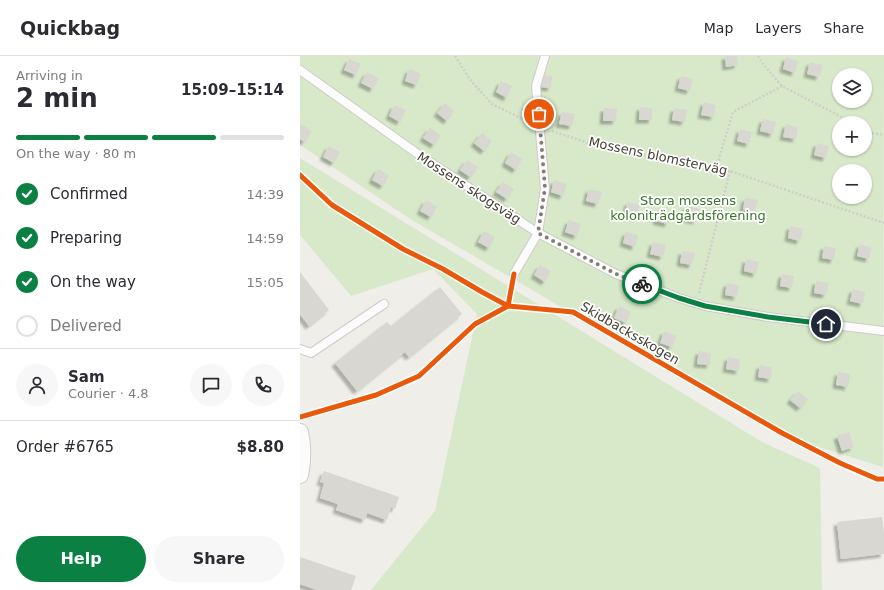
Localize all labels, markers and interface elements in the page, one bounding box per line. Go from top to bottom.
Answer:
text: Quickbag [20,17,120,39]
text: Map [704,20,733,36]
text: Layers [755,20,802,36]
text: Share [824,20,864,36]
text: Arriving in [16,68,83,83]
map controls [832,68,872,204]
button: layers [832,68,872,108]
text: 15:09–15:14 [181,81,284,99]
text: 2 min [16,83,98,113]
pin [522,97,556,131]
icon: bag [528,103,550,125]
button: + [832,116,872,156]
street label: Mossens blomsterväg [587,134,729,178]
text: On the way · 80 m [16,146,136,161]
street label: Mossens skogsväg [414,149,524,227]
button: − [832,164,872,204]
icon: check [16,183,38,205]
text: Confirmed [50,185,128,203]
text: 14:39 [247,187,284,202]
park label: Stora mossens koloniträdgårdsförening [610,193,766,223]
icon: check [16,227,38,249]
text: Preparing [50,229,122,247]
text: 14:59 [247,231,284,246]
courier [622,264,662,304]
icon: check [16,271,38,293]
text: On the way [50,273,136,291]
icon: bike [631,273,653,295]
text: 15:05 [247,275,284,290]
street label: Skidbacksskogen [578,299,682,367]
pin [809,307,843,341]
icon: home [815,313,837,335]
text: Delivered [50,317,122,335]
button: person [16,364,58,406]
button: chat [190,364,232,406]
button: phone [242,364,284,406]
text: Sam [68,368,105,386]
text: Courier · 4.8 [68,386,149,401]
text: Order #6765 [16,438,114,456]
text: $8.80 [237,438,284,456]
button: Help [16,536,146,582]
button: Share [154,536,284,582]

